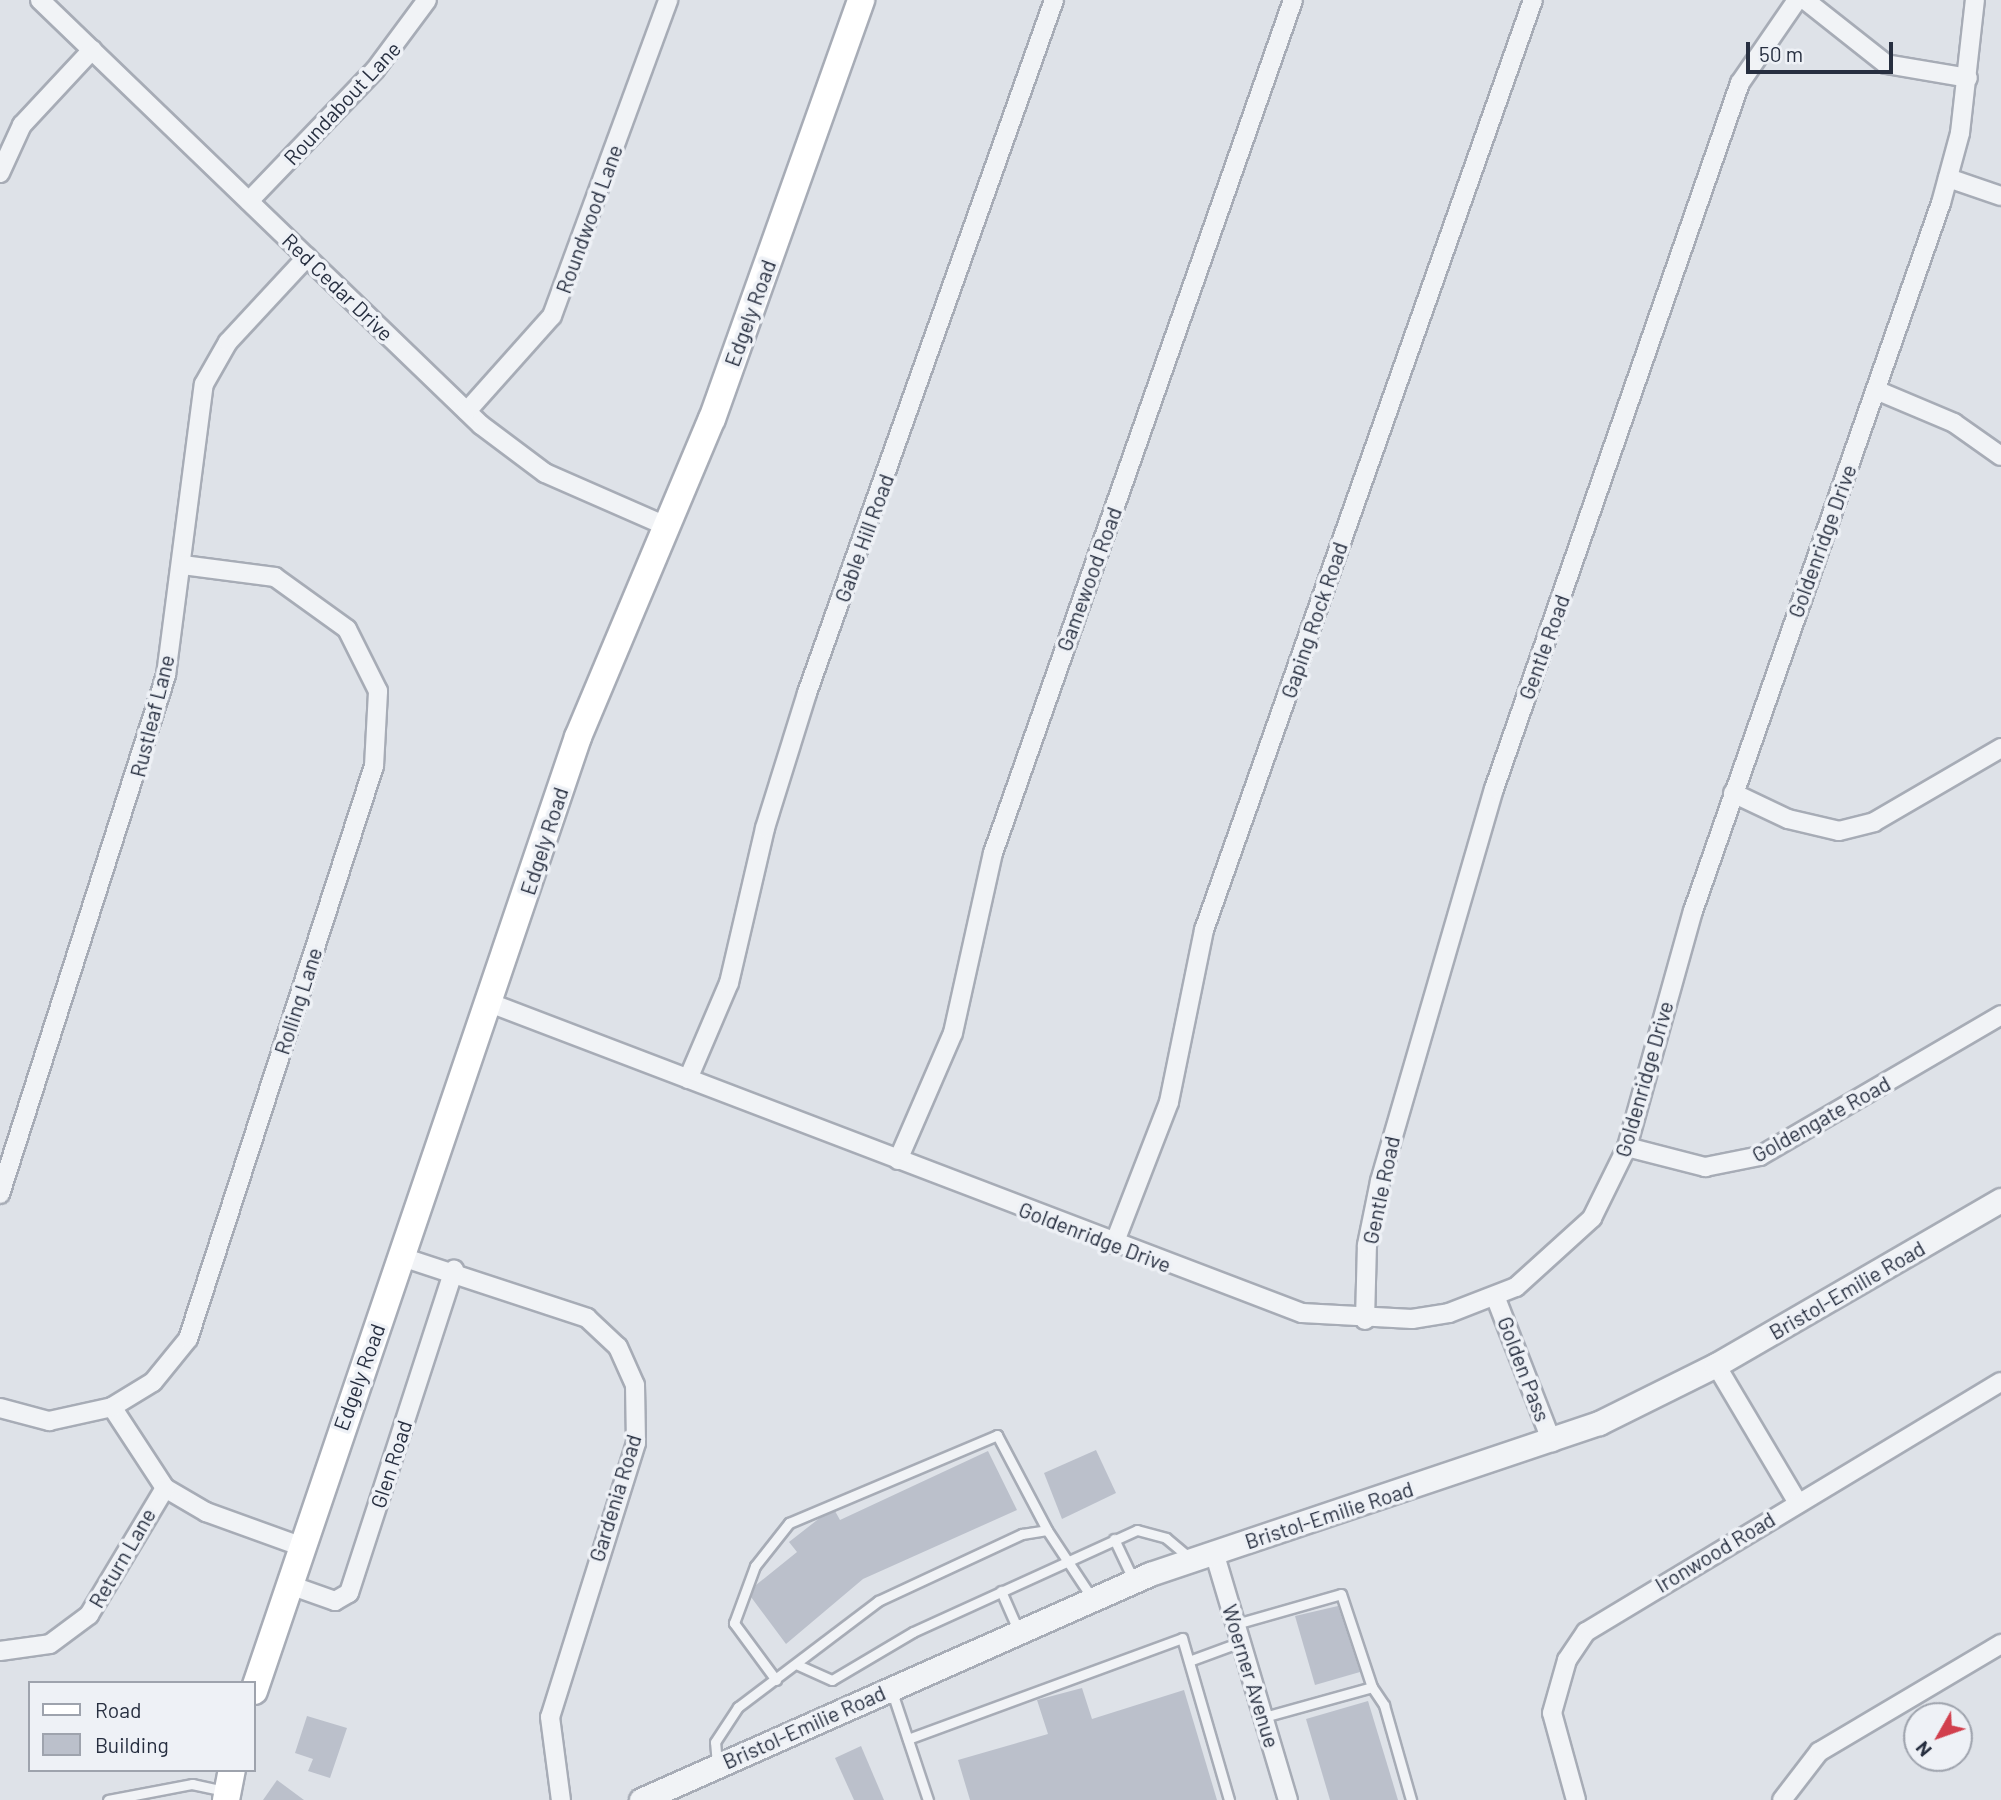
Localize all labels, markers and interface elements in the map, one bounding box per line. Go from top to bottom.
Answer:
scale bar [1749,28,1896,72]
street label: Roundabout Lane [278,36,406,170]
text: 50 m [1759,41,1803,66]
street label: Roundwood Lane [550,141,628,297]
street label: Red Cedar Drive [277,228,399,346]
street label: Edgely Road [719,256,781,370]
street label: Goldenridge Drive [1783,461,1861,621]
street label: Gable Hill Road [829,470,899,606]
street label: Gamewood Road [1051,504,1127,654]
street label: Gaping Rock Road [1275,539,1353,701]
street label: Gentle Road [1513,591,1575,703]
street label: Rustleaf Lane [125,652,179,780]
street label: Edgely Road [515,784,573,898]
street label: Rolling Lane [269,944,327,1058]
street label: Goldenridge Drive [1610,998,1678,1160]
street label: Goldengate Road [1747,1071,1895,1167]
street label: Gentle Road [1357,1134,1405,1246]
street label: Goldenridge Drive [1015,1196,1175,1278]
street label: Bristol-Emilie Road [1765,1235,1929,1345]
street label: Golden Pass [1492,1313,1556,1425]
street label: Edgely Road [328,1320,390,1434]
street label: Glen Road [365,1417,417,1511]
street label: Gardenia Road [584,1431,646,1565]
street label: Bristol-Emilie Road [1242,1476,1416,1554]
street label: Return Lane [83,1504,161,1612]
street label: Ironwood Road [1651,1506,1779,1598]
street label: Woerner Avenue [1217,1601,1285,1751]
street label: Bristol-Emilie Road [719,1680,889,1774]
legend [28,1681,256,1772]
text: Road [95,1697,141,1722]
north arrow [1903,1702,1973,1772]
text: Building [95,1732,169,1757]
text: N [1910,1737,1936,1762]

